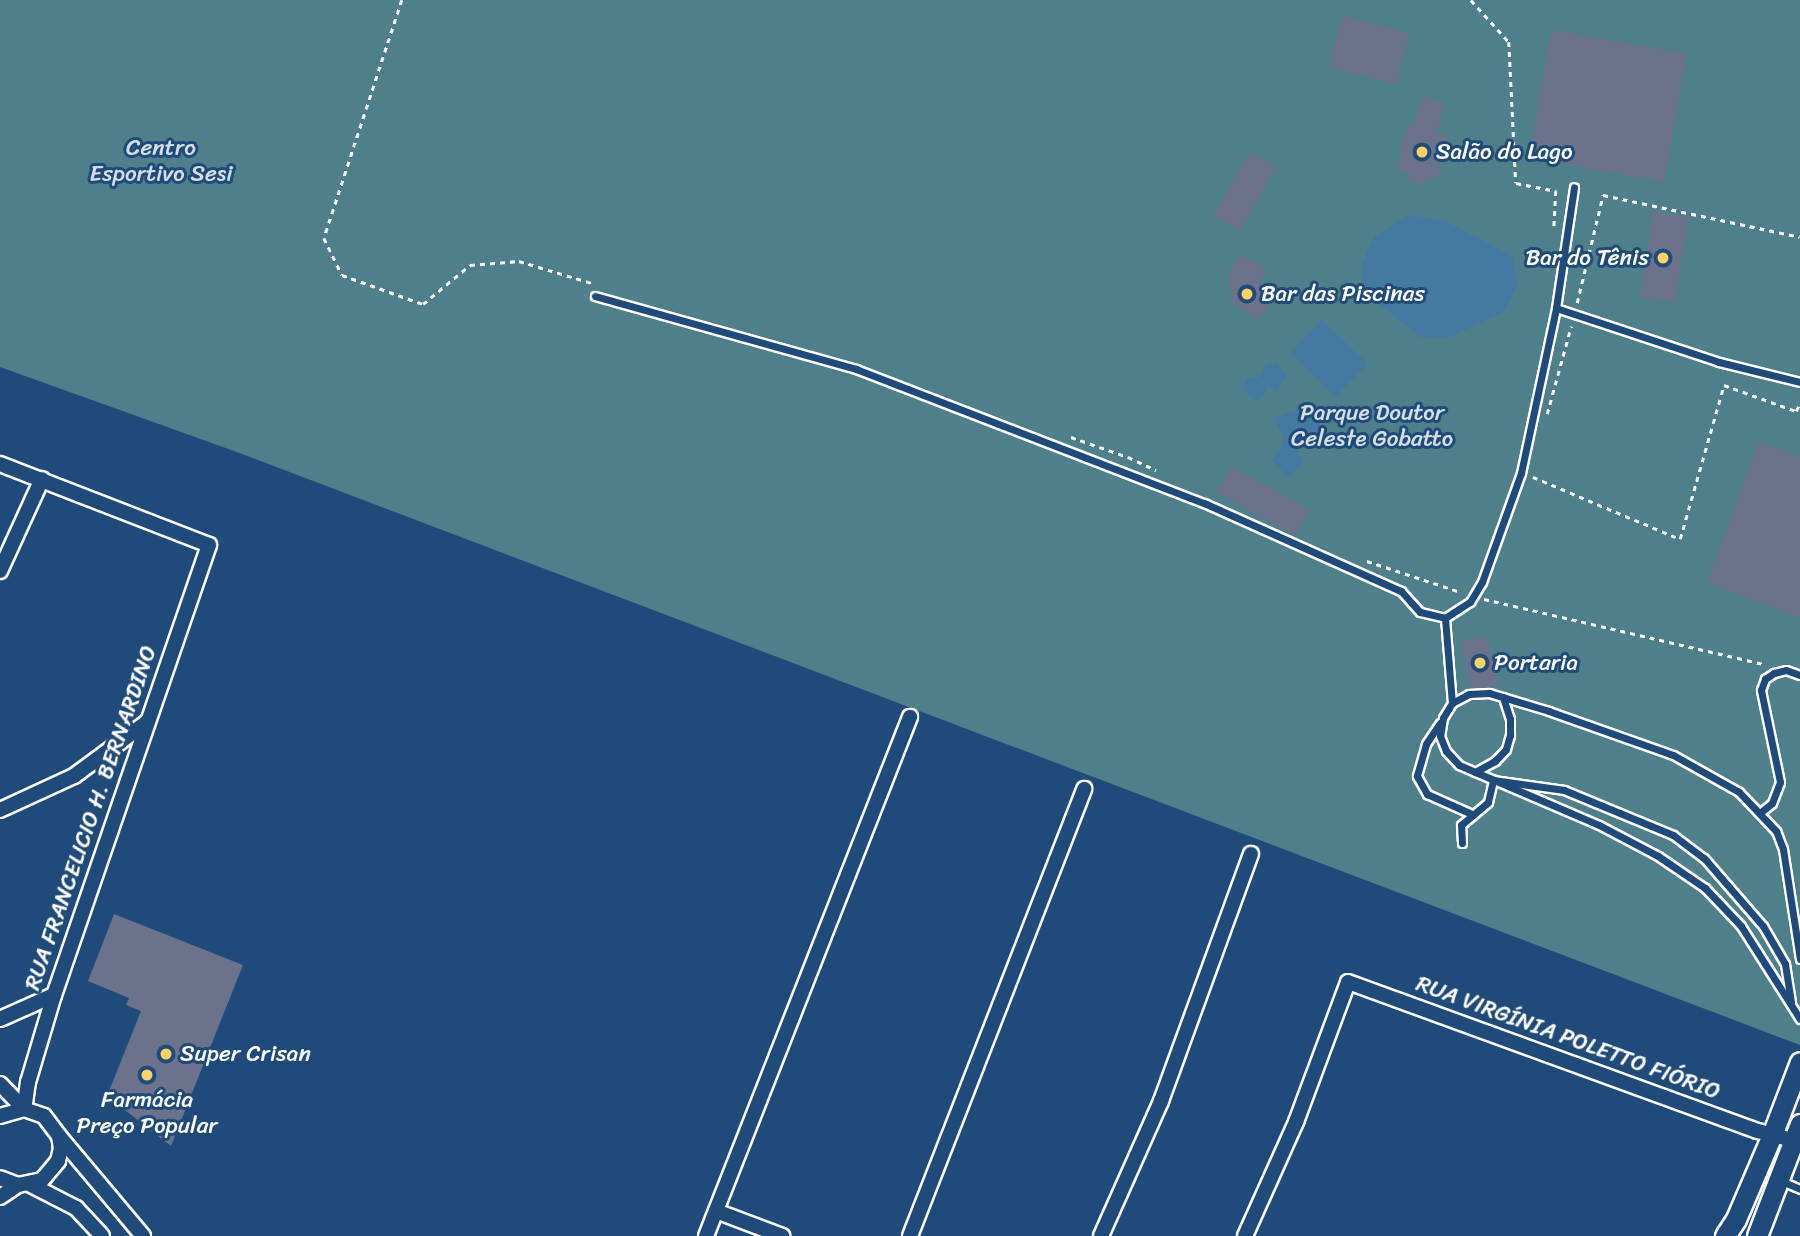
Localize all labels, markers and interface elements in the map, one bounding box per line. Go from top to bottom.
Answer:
park label: Centro Esportivo Sesi [89,134,233,188]
place label: Salão do Lago [1436,138,1573,166]
marker: Salão do Lago [1414,144,1430,160]
place label: Bar do Tênis [1526,244,1649,272]
marker: Bar do Tênis [1655,250,1671,266]
place label: Bar das Piscinas [1261,280,1426,308]
marker: Bar das Piscinas [1239,286,1255,302]
park label: Parque Doutor Celeste Gobatto [1291,399,1453,453]
street label: RUA FRANCELICIO H. BERNARDINO [19,643,163,993]
place label: Portaria [1494,649,1578,677]
marker: Portaria [1472,655,1488,671]
street label: RUA VIRGÍNIA POLETTO FIÓRIO [1412,970,1724,1106]
place label: Super Crisan [180,1040,311,1068]
marker: Super Crisan [158,1046,174,1062]
marker: Farmácia Preço Popular [139,1067,155,1083]
place label: Farmácia Preço Popular [76,1086,218,1140]

